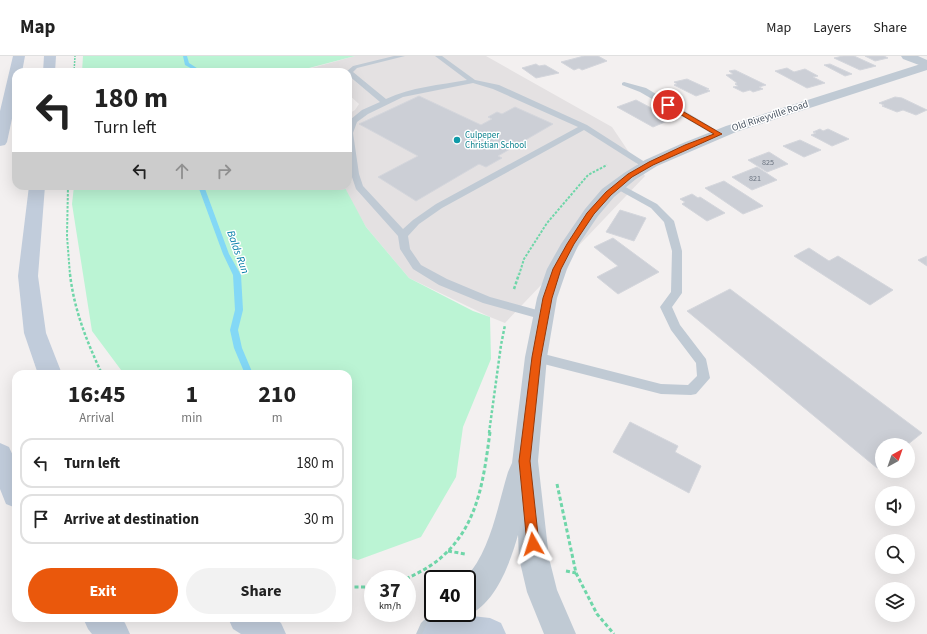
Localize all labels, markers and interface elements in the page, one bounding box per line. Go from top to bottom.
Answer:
text: Map [20,14,55,41]
text: Map [766,18,791,38]
text: Layers [813,18,851,38]
text: Share [873,18,907,38]
text: 180 m [94,78,168,118]
icon: left [28,84,80,136]
pin [651,88,685,122]
icon: arrive [657,94,679,116]
street label: Old Rixeyville Road [730,97,810,135]
text: Turn left [94,115,156,140]
place label: Culpeper Christian School [465,129,526,152]
marker: Culpeper Christian School [452,135,462,145]
house number: 825 [762,157,774,168]
icon: left [129,160,151,182]
icon: ahead [171,160,193,182]
icon: right [213,160,235,182]
house number: 821 [749,173,761,184]
water label: Balds Run [223,228,253,276]
text: 16:45 [68,377,126,412]
text: 1 [186,377,198,412]
text: 210 [258,377,296,412]
text: Arrival [79,409,114,427]
text: min [181,409,202,427]
text: m [272,409,283,427]
north arrow [875,438,915,478]
map controls [875,438,915,622]
icon: left [30,452,52,474]
text: Turn left [64,453,120,474]
text: 180 m [296,453,334,474]
button: sound [875,486,915,526]
icon: arrive [30,508,52,530]
text: Arrive at destination [64,509,199,530]
text: 30 m [304,509,334,530]
position arrow [512,523,554,565]
button: search [875,534,915,574]
button: Exit [28,568,178,614]
button: Share [186,568,336,614]
speed limit sign: 40 [424,570,476,622]
text: 37 [379,577,401,605]
button: layers [875,582,915,622]
text: km/h [379,599,401,613]

